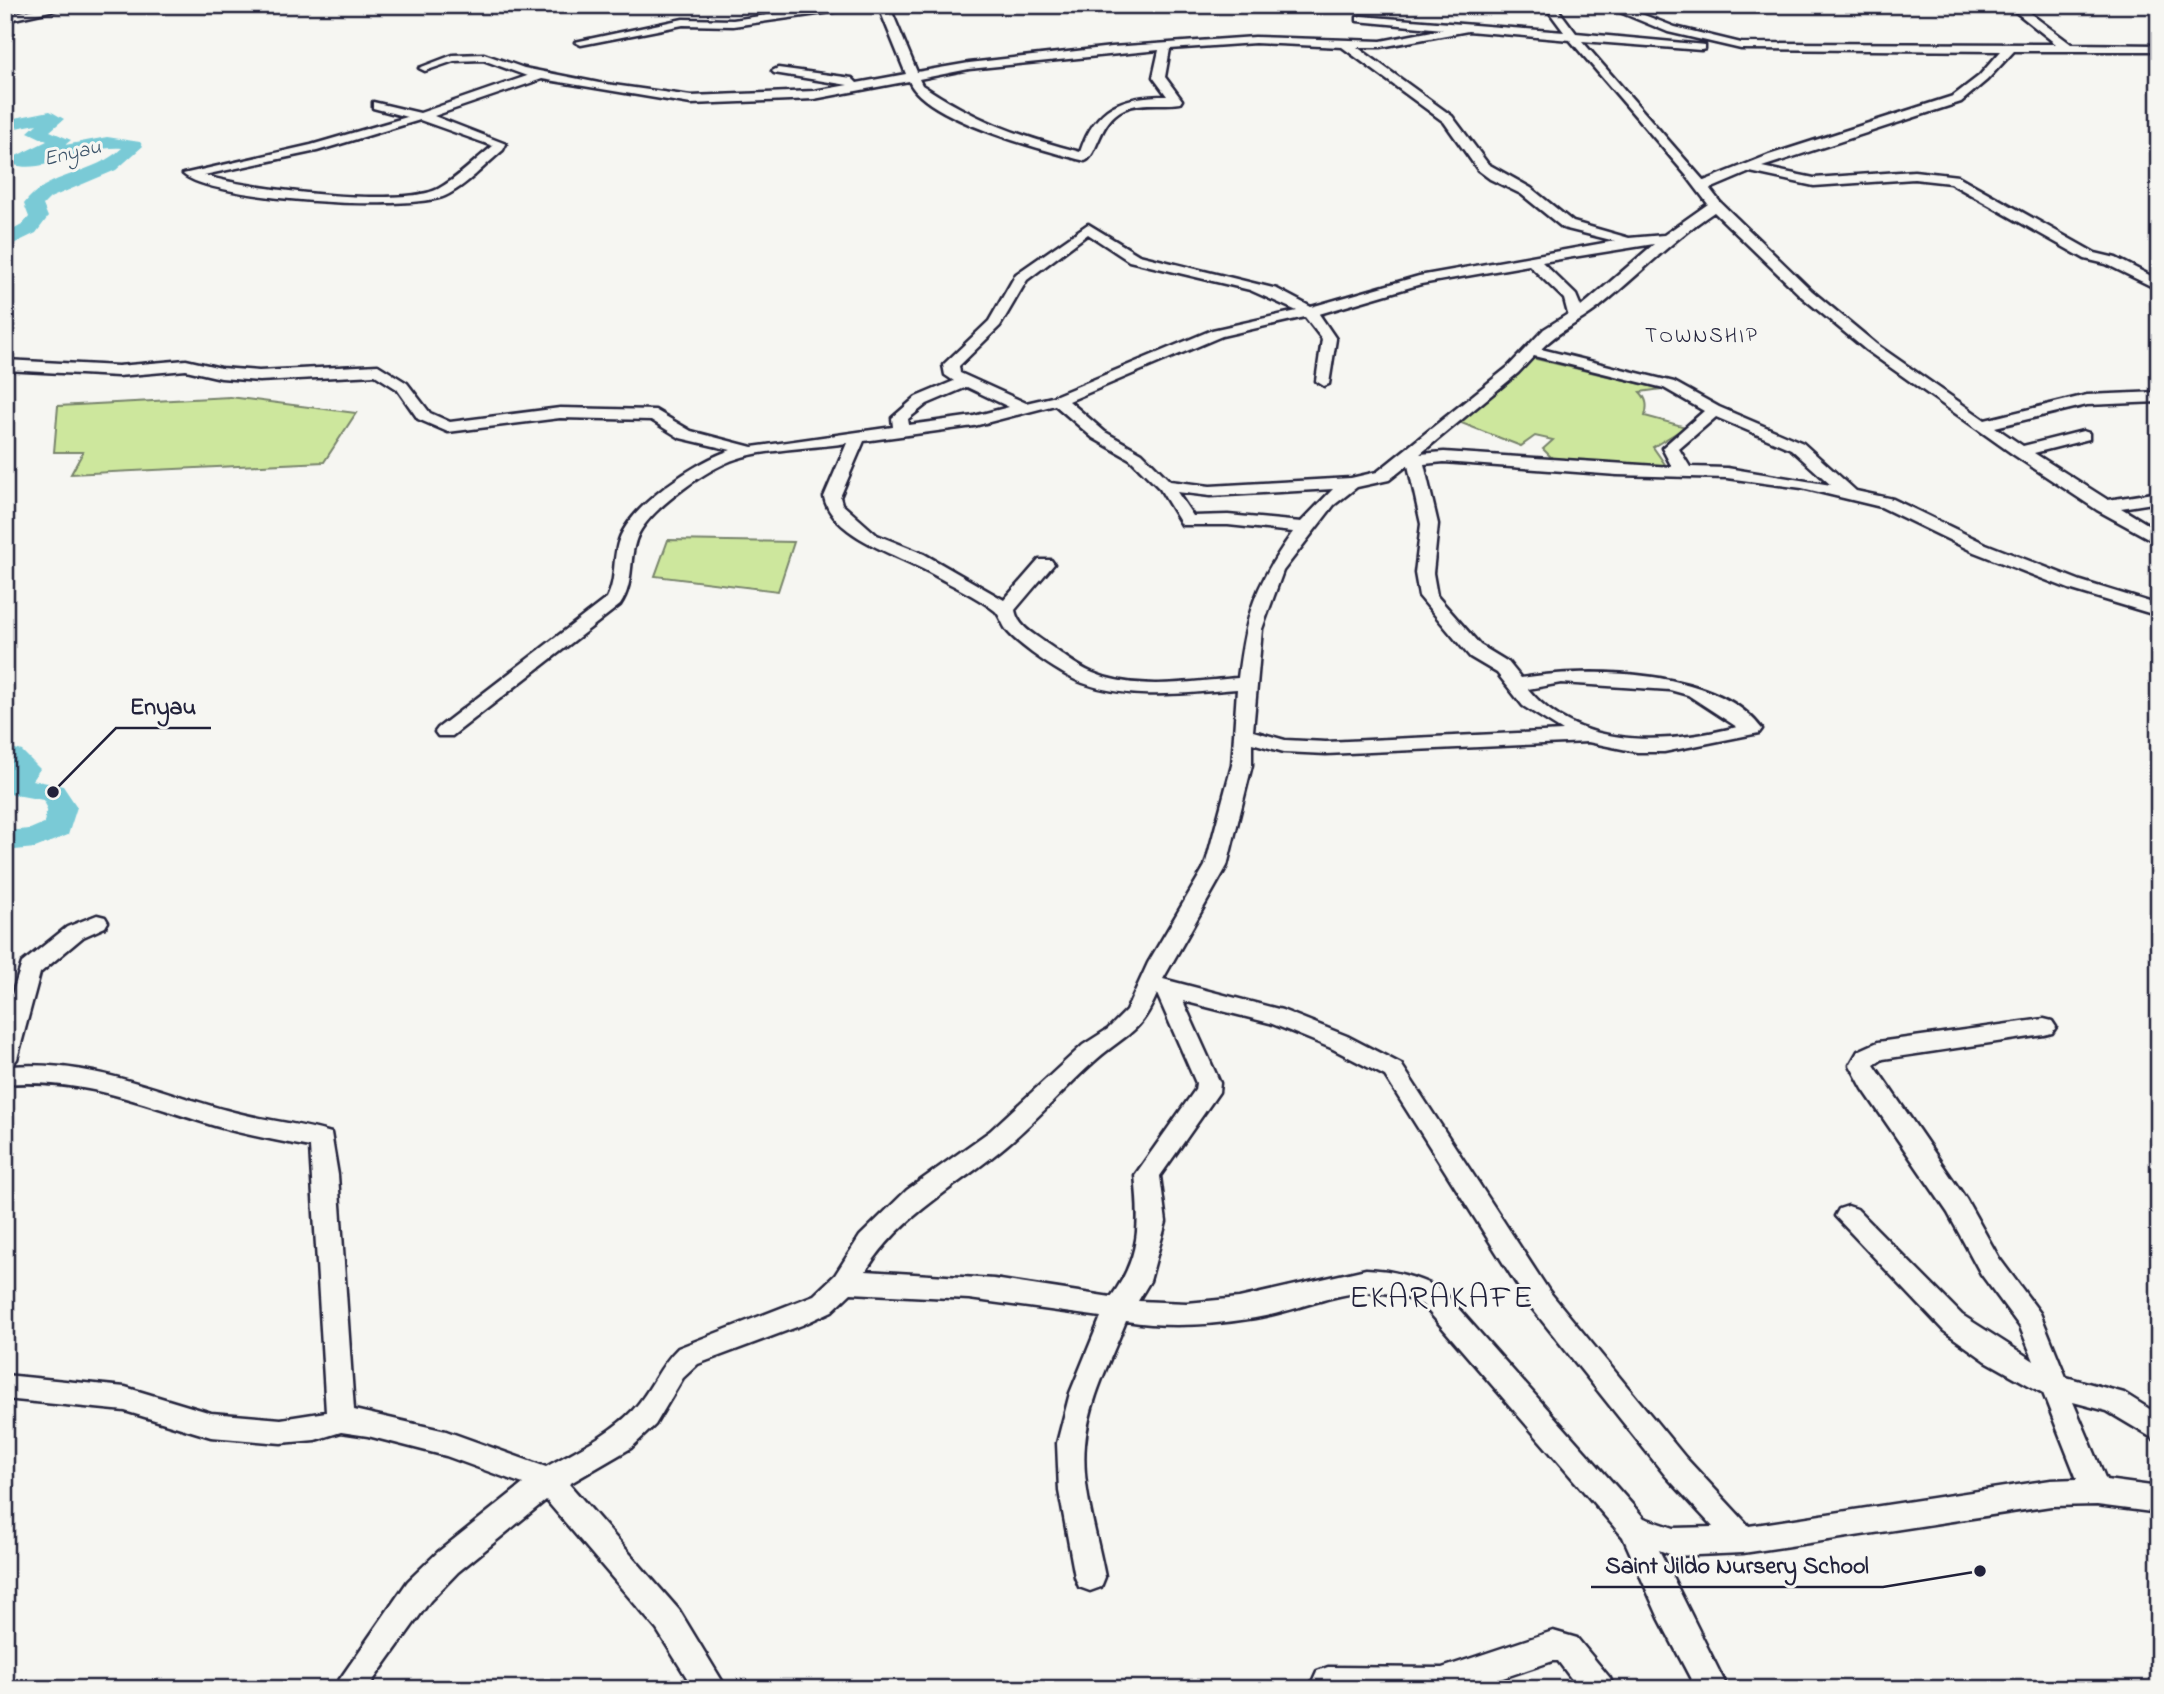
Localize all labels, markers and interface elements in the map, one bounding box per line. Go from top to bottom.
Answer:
water label: Enyau [41,133,104,175]
district label: TOWNSHIP [1645,322,1759,352]
callout: Enyau [116,683,211,728]
text: Enyau [130,691,197,727]
district label: EKARAKAFE [1349,1276,1535,1323]
callout: Saint Jildo Nursery School [1591,1542,1883,1587]
text: Saint Jildo Nursery School [1605,1550,1869,1586]

